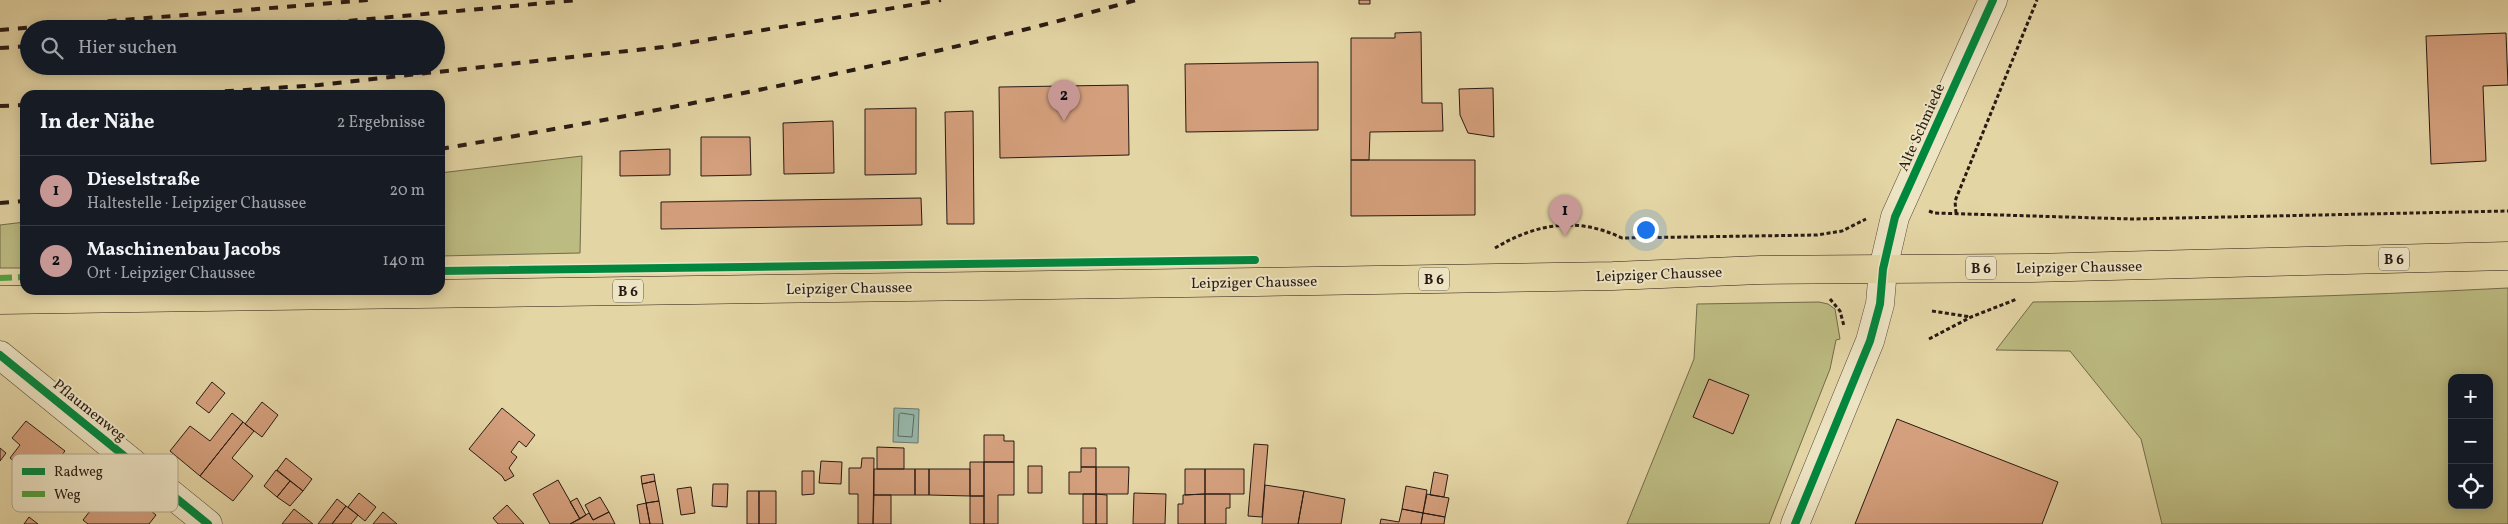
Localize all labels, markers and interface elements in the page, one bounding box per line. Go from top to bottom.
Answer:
search box [20,20,445,75]
icon: search [38,34,66,62]
text: Hier suchen [78,35,177,61]
pin: 2 [1048,80,1080,121]
street label: Alte Schmiede [1894,80,1951,175]
text: In der Nähe [40,108,155,137]
text: 2 Ergebnisse [337,112,425,134]
text: Dieselstraße [87,167,200,193]
text: 1 [53,180,59,202]
text: 20 m [390,180,425,202]
text: Haltestelle · Leipziger Chaussee [87,193,306,215]
pin: 1 [1549,195,1581,236]
your location [1633,217,1659,243]
text: Maschinenbau Jacobs [87,237,281,263]
road number: B 6 [2379,248,2409,270]
text: 2 [52,250,60,272]
text: 140 m [383,250,425,272]
road number: B 6 [1966,256,1996,280]
street label: Leipziger Chaussee [2016,257,2142,280]
text: Ort · Leipziger Chaussee [87,263,255,285]
street label: Leipziger Chaussee [1596,263,1723,288]
road number: B 6 [1419,268,1449,290]
street label: Leipziger Chaussee [1191,272,1317,295]
street label: Leipziger Chaussee [786,278,912,301]
road number: B 6 [613,280,643,302]
map controls [2448,374,2493,509]
button: + [2448,374,2493,419]
street label: Pflaumenweg [48,375,130,448]
button: − [2448,419,2493,464]
legend [12,454,178,512]
text: Radweg [54,463,103,482]
button: locate [2448,464,2493,509]
text: Weg [54,486,81,505]

